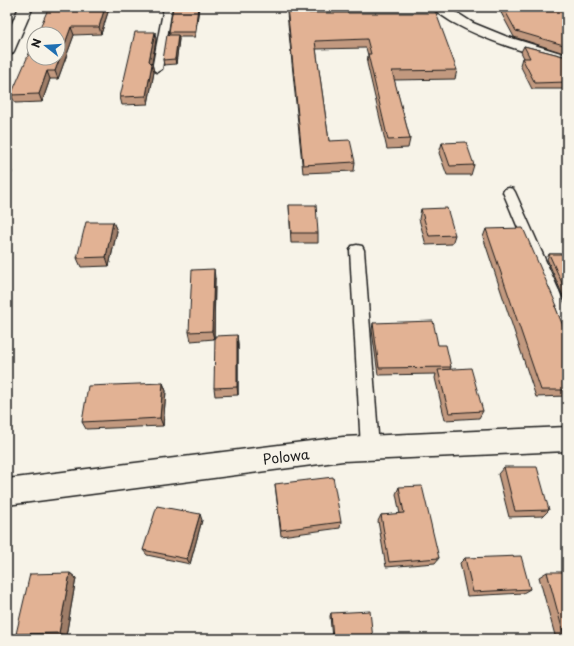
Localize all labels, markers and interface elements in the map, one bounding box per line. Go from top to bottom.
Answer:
north arrow [26,26,66,66]
text: N [27,36,45,50]
street label: Polowa [261,443,311,470]

